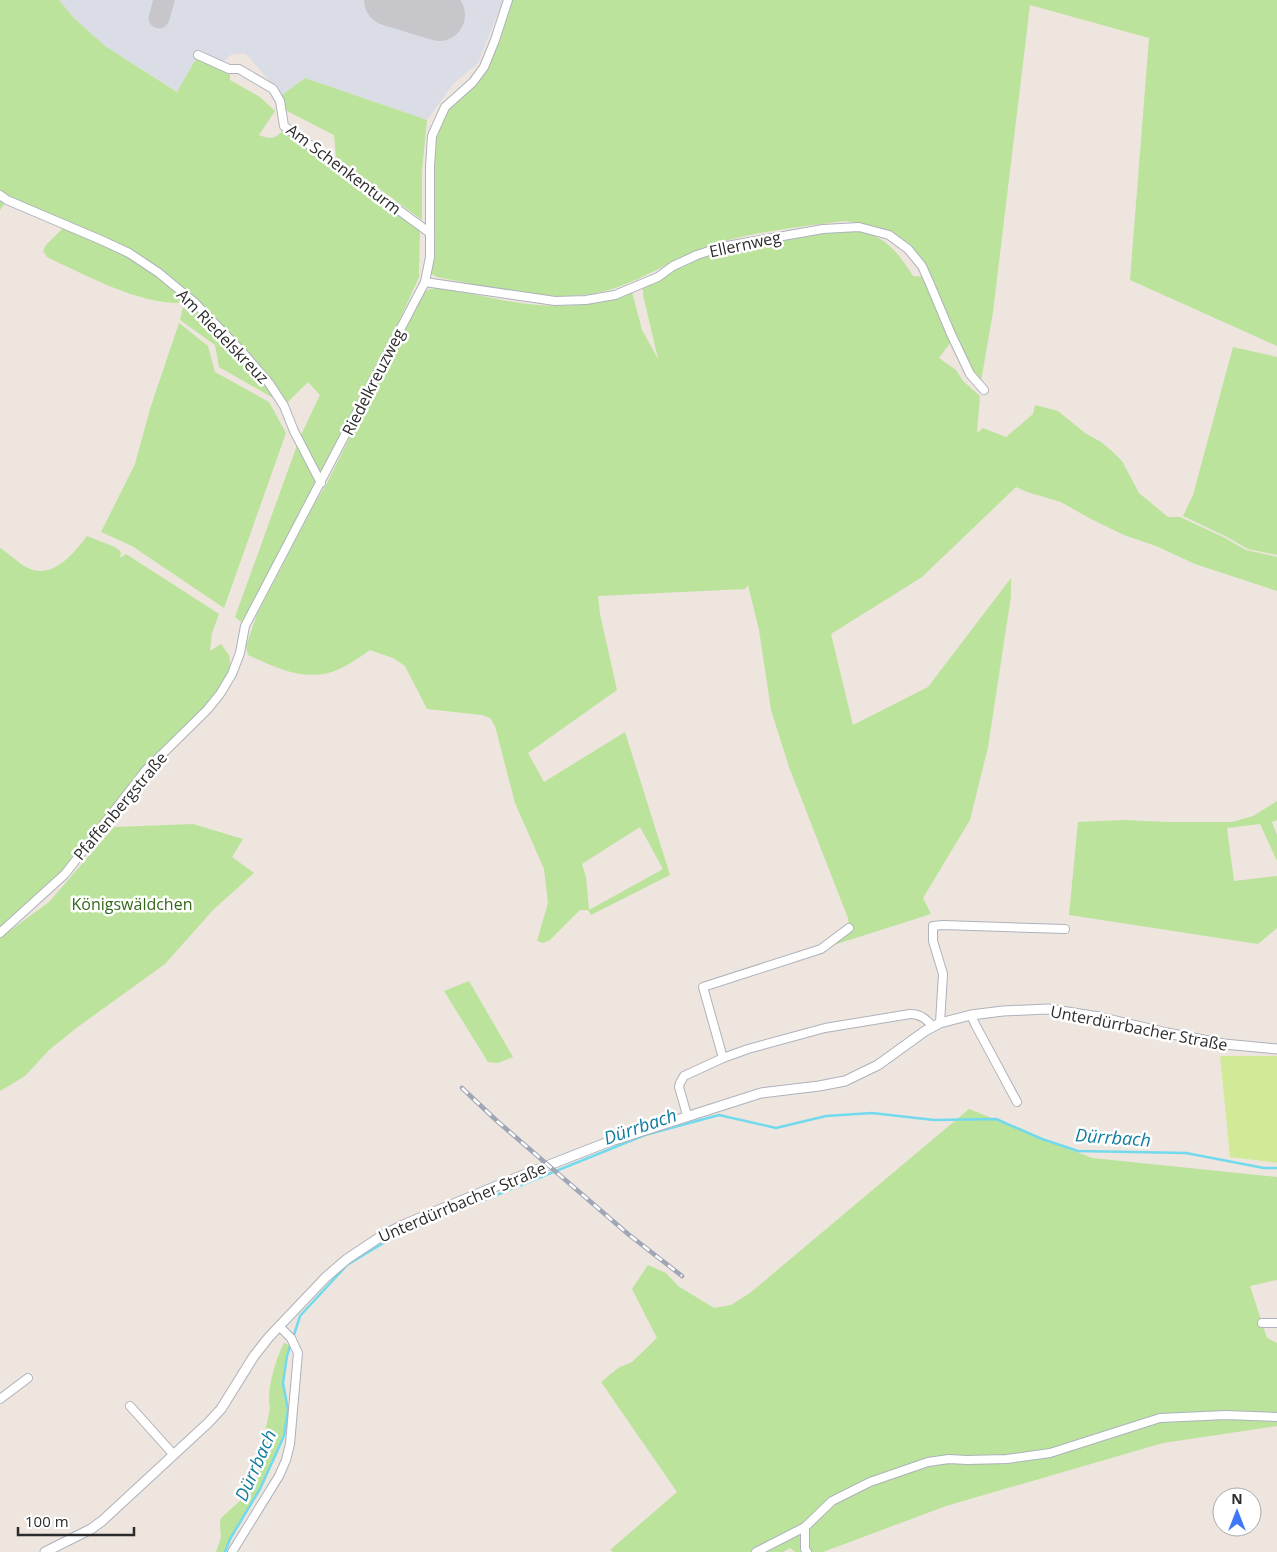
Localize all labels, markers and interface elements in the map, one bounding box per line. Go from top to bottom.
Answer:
street label: Am Schenkenturm [282,119,406,219]
street label: Ellernweg [707,226,783,262]
street label: Am Riedelskreuz [172,284,274,388]
street label: Riedelkreuzweg [337,325,410,439]
street label: Pfaffenbergstraße [68,747,172,865]
park label: Königswäldchen [72,893,192,915]
street label: Unterdürrbacher Straße [1049,1000,1229,1056]
water label: Dürrbach [600,1102,680,1150]
water label: Dürrbach [1074,1122,1152,1152]
street label: Unterdürrbacher Straße [375,1157,549,1247]
water label: Dürrbach [229,1426,281,1504]
north arrow [1212,1487,1262,1537]
text: N [1231,1489,1243,1508]
scale bar [18,1504,134,1536]
text: 100 m [25,1511,69,1531]

